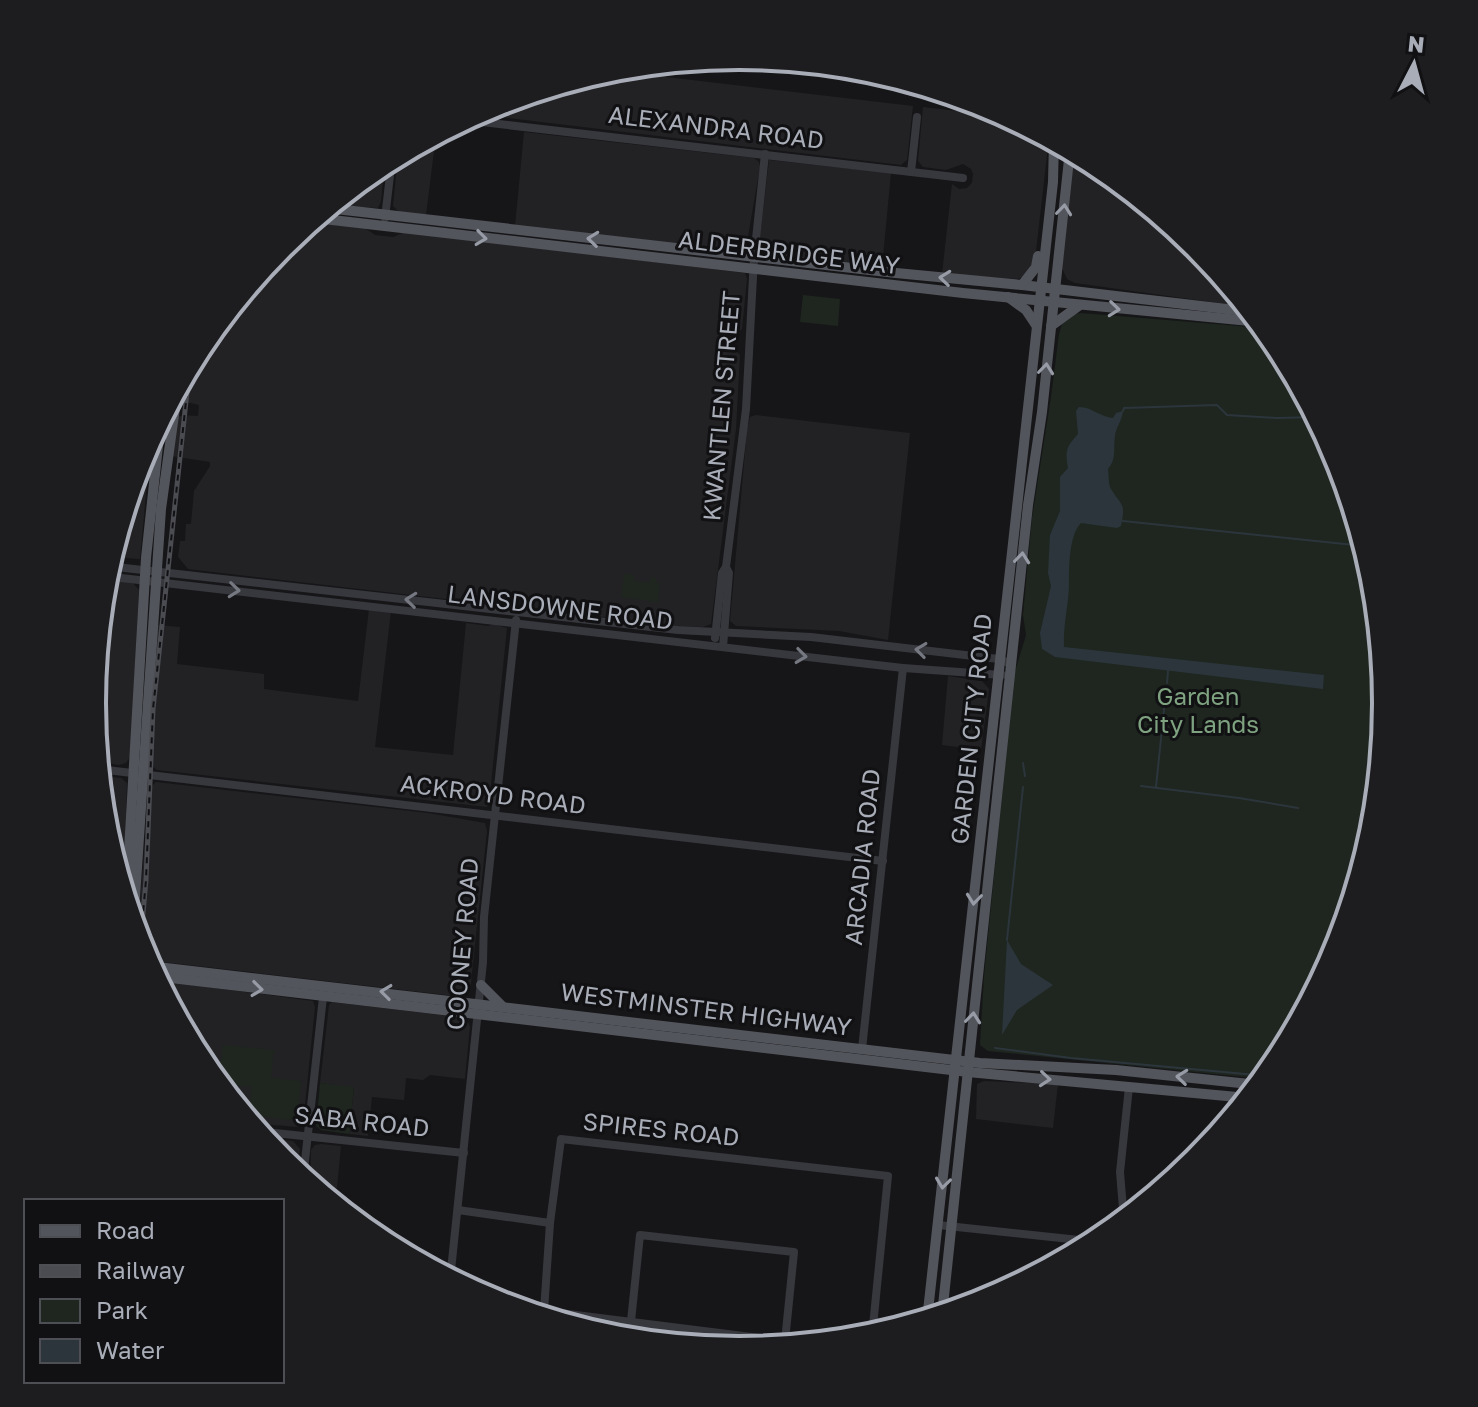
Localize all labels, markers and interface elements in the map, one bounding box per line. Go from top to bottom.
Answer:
north arrow [1374,24,1454,104]
text: N [1406,29,1426,58]
street label: ALEXANDRA ROAD [607,99,826,154]
one-way arrow [1055,203,1072,216]
street label: ALDERBRIDGE WAY [677,224,902,280]
one-way arrow [475,229,488,246]
one-way arrow [586,231,599,248]
one-way arrow [938,270,951,287]
street label: KWANTLEN STREET [696,289,745,522]
one-way arrow [1108,300,1121,317]
one-way arrow [1038,363,1055,376]
one-way arrow [1014,552,1031,565]
street label: LANSDOWNE ROAD [446,578,675,635]
one-way arrow [228,582,241,599]
one-way arrow [404,591,417,608]
street label: GARDEN CITY ROAD [944,612,997,846]
one-way arrow [915,641,928,658]
one-way arrow [795,648,808,665]
park label: Garden City Lands [1137,681,1259,738]
street label: ARCADIA ROAD [838,767,885,946]
street label: ACKROYD ROAD [399,768,587,819]
street label: COONEY ROAD [440,857,483,1031]
one-way arrow [966,893,983,906]
street label: WESTMINSTER HIGHWAY [559,976,854,1041]
one-way arrow [251,981,264,998]
one-way arrow [379,984,392,1001]
one-way arrow [965,1011,982,1024]
one-way arrow [1175,1069,1188,1086]
one-way arrow [1039,1071,1052,1088]
street label: SABA ROAD [293,1099,431,1142]
street label: SPIRES ROAD [581,1106,741,1151]
one-way arrow [935,1177,952,1190]
legend [24,1199,284,1383]
text: Road [96,1215,155,1244]
text: Railway [96,1255,185,1284]
text: Park [96,1295,148,1324]
text: Water [96,1335,164,1364]

